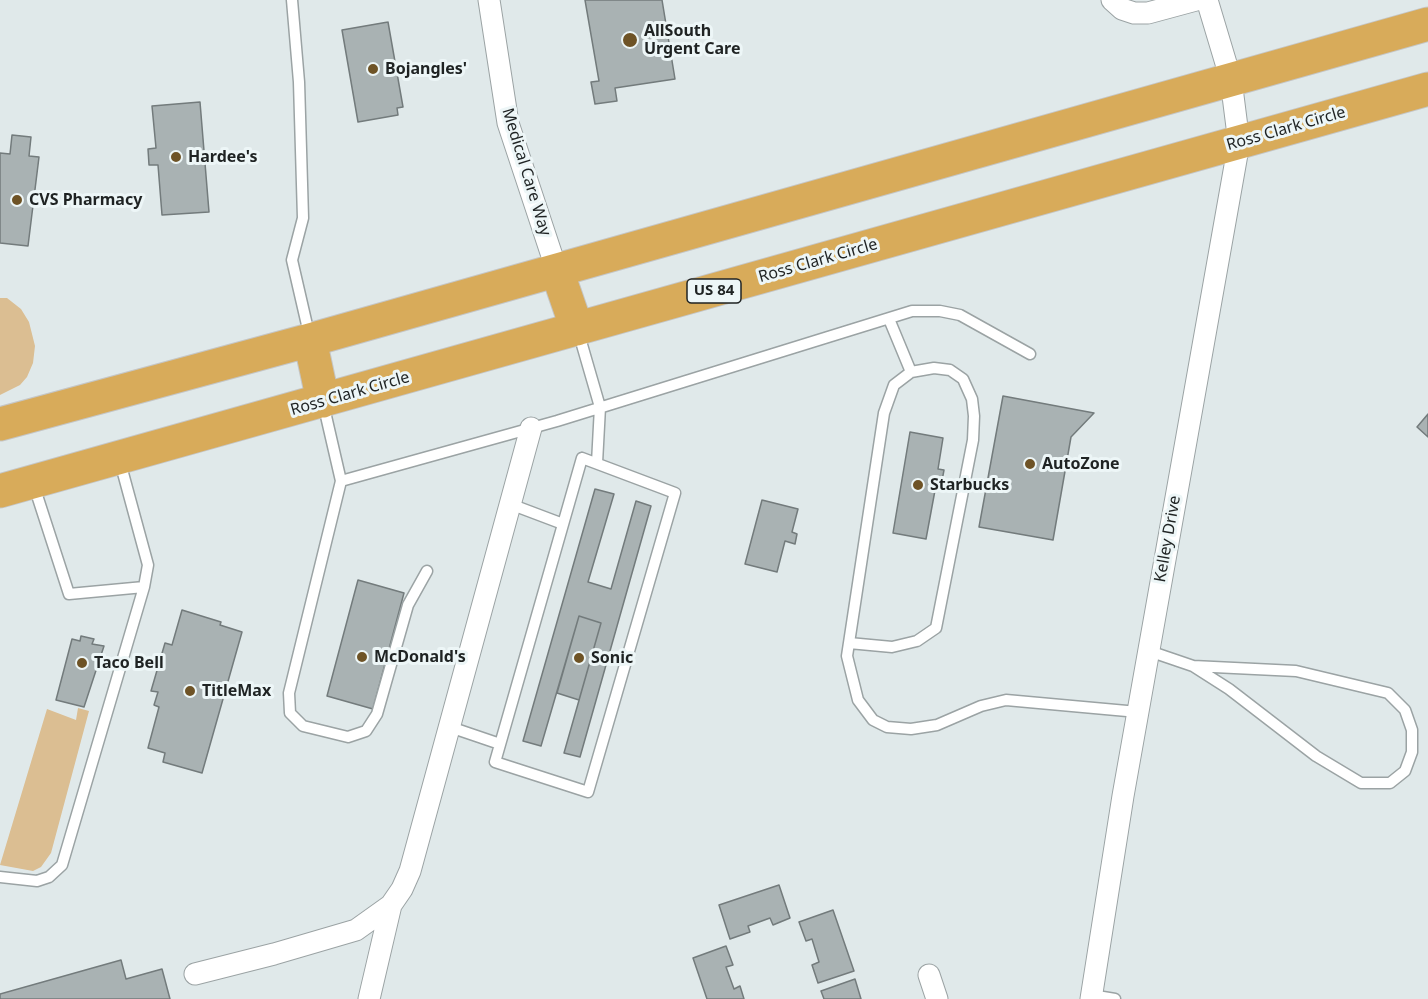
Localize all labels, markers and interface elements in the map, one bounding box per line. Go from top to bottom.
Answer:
place label: AllSouth Urgent Care [644,21,740,59]
marker: AllSouth Urgent Care [621,31,639,49]
place label: Bojangles' [385,59,467,79]
marker: Bojangles' [366,62,380,76]
street label: Ross Clark Circle [1224,103,1348,155]
street label: Medical Care Way [497,106,555,238]
place label: Hardee's [188,147,258,167]
marker: Hardee's [169,150,183,164]
place label: CVS Pharmacy [29,190,142,210]
marker: CVS Pharmacy [10,193,24,207]
street label: Ross Clark Circle [756,235,880,287]
road number: US 84 [687,279,741,303]
street label: Ross Clark Circle [288,368,412,420]
place label: AutoZone [1042,454,1120,474]
marker: AutoZone [1023,457,1037,471]
place label: Starbucks [930,475,1009,495]
marker: Starbucks [911,478,925,492]
street label: Kelley Drive [1151,494,1185,584]
place label: McDonald's [374,647,466,667]
place label: Sonic [591,648,633,668]
marker: McDonald's [355,650,369,664]
marker: Sonic [572,651,586,665]
place label: Taco Bell [94,653,164,673]
marker: Taco Bell [75,656,89,670]
place label: TitleMax [202,681,271,701]
marker: TitleMax [183,684,197,698]

